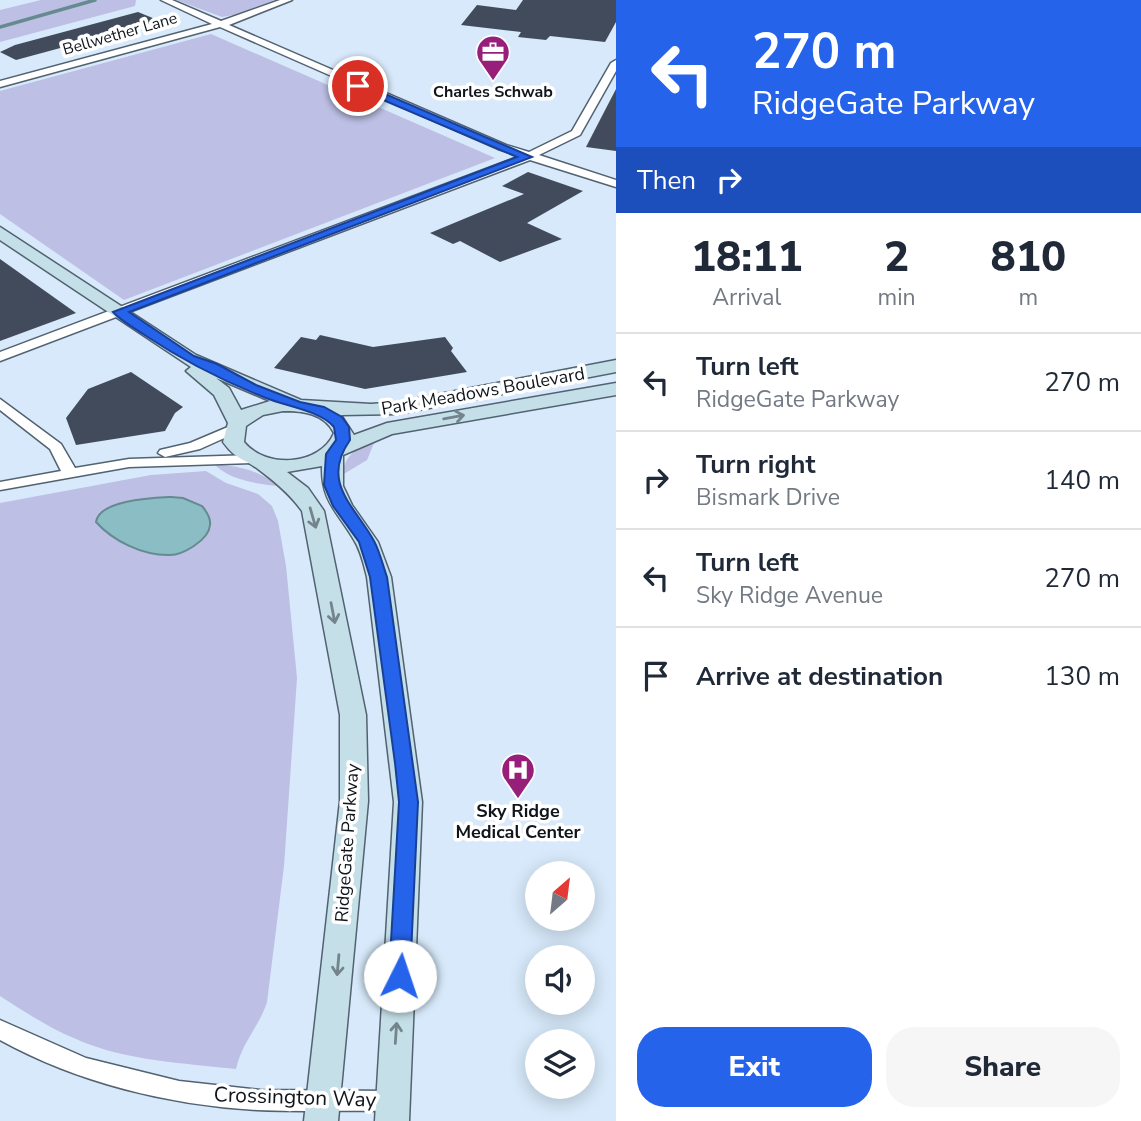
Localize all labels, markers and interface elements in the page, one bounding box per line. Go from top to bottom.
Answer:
street label: Bellwether Lane [60,7,180,61]
text: 270 m [752,18,896,85]
icon: left [637,28,728,119]
office icon: Charles Schwab [474,33,512,82]
pin [328,56,388,116]
icon: arrive [339,67,377,105]
place label: Charles Schwab [433,81,553,103]
text: RidgeGate Parkway [752,82,1035,125]
icon: right [710,161,748,199]
text: Then [637,163,696,198]
text: 18:11 [691,229,803,286]
text: 2 [884,229,909,286]
text: 810 [991,229,1066,286]
text: Arrival [712,282,781,313]
text: min [878,282,916,313]
text: m [1018,282,1038,313]
text: Turn left [696,349,799,384]
street label: Park Meadows Boulevard [379,361,587,421]
icon: left [637,363,675,401]
text: 270 m [1044,365,1120,400]
text: RidgeGate Parkway [696,384,899,415]
one-way arrow [442,410,465,423]
text: Turn right [696,447,815,482]
icon: right [637,461,675,499]
text: 140 m [1044,463,1120,498]
text: Bismark Drive [696,482,840,513]
one-way arrow [307,506,320,529]
text: Turn left [696,545,799,580]
icon: left [637,559,675,597]
text: 270 m [1044,561,1120,596]
text: Sky Ridge Avenue [696,580,883,611]
one-way arrow [327,601,340,624]
icon: arrive [637,657,675,695]
text: Arrive at destination [696,659,943,694]
text: 130 m [1044,659,1120,694]
hospital icon: Sky Ridge Medical Center [499,751,537,800]
street label: RidgeGate Parkway [329,762,365,923]
place label: Sky Ridge Medical Center [455,799,581,844]
north arrow [525,861,595,931]
map controls [525,861,595,1099]
position arrow [363,939,437,1013]
button: sound [525,945,595,1015]
one-way arrow [332,953,345,976]
one-way arrow [390,1022,403,1044]
button: Exit [637,1027,872,1107]
button: Share [886,1027,1120,1107]
button: layers [525,1029,595,1099]
street label: Crossington Way [213,1080,377,1114]

